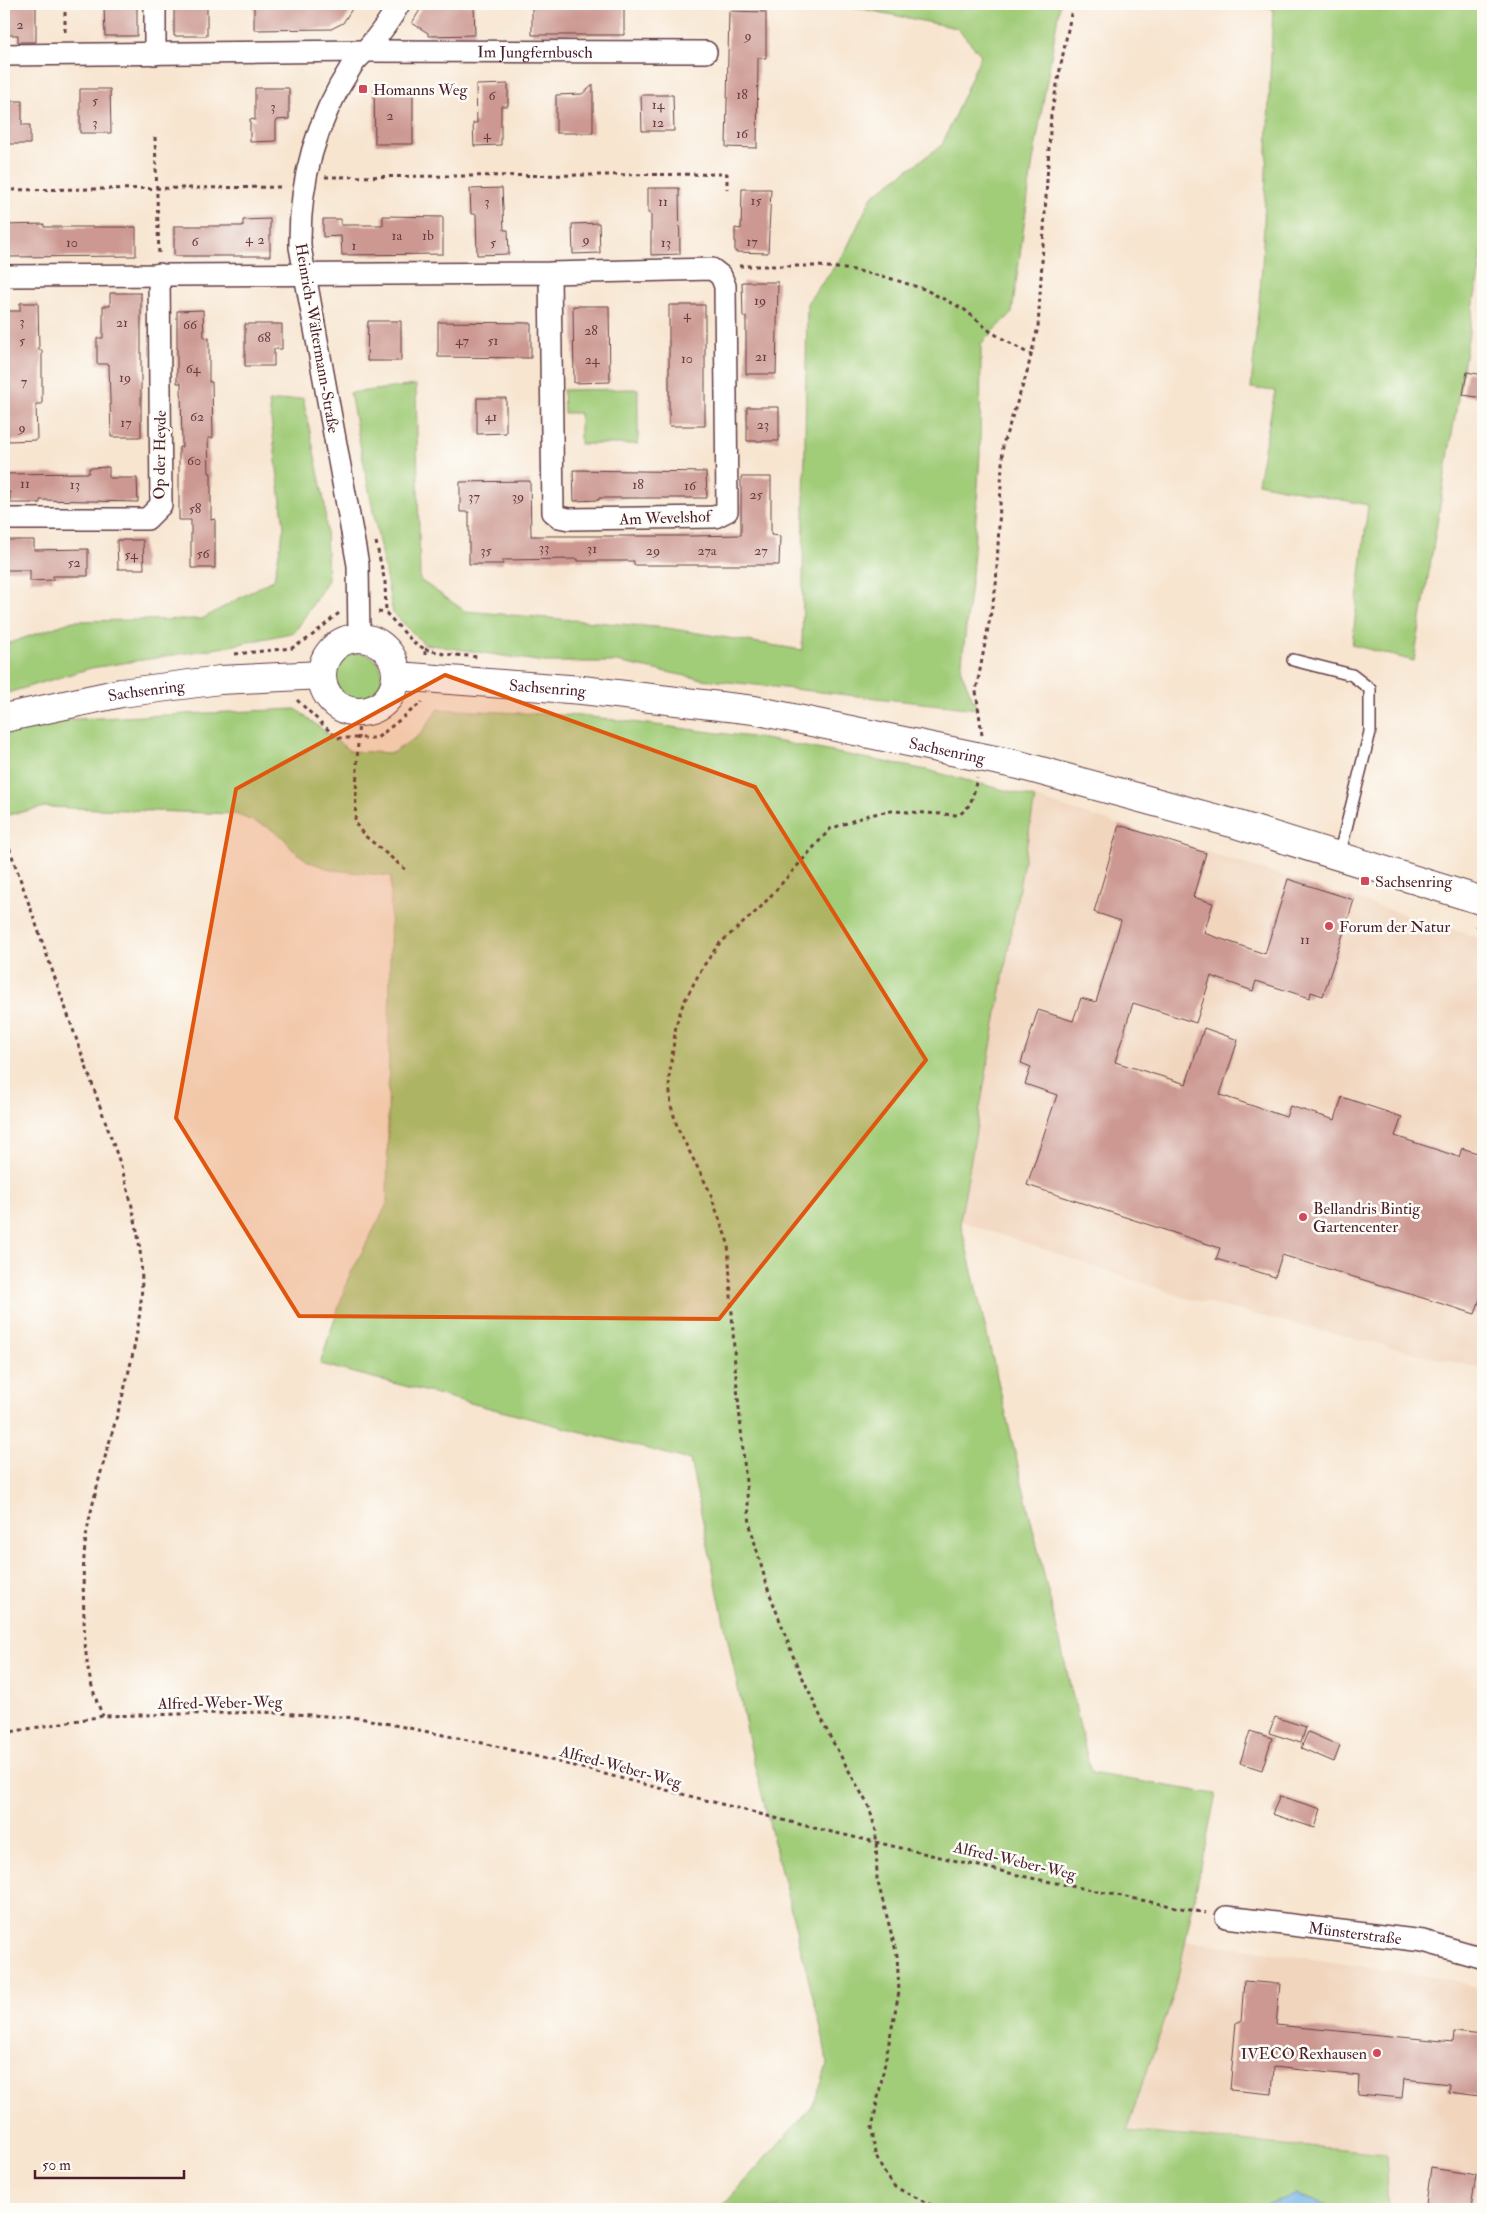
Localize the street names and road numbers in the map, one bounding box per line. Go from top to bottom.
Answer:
street label: Im Jungfernbusch [477,42,593,63]
street label: Heinrich-Wältermann-Straße [290,242,344,435]
street label: Op der Heyde [149,410,172,500]
street label: Am Wevelshof [618,506,714,530]
street label: Sachsenring [106,676,187,707]
street label: Sachsenring [508,676,588,702]
street label: Sachsenring [907,733,988,769]
street label: Alfred-Weber-Weg [156,1692,284,1714]
street label: Alfred-Weber-Weg [557,1741,685,1793]
street label: Alfred-Weber-Weg [951,1837,1079,1885]
street label: Münsterstraße [1307,1918,1403,1949]

